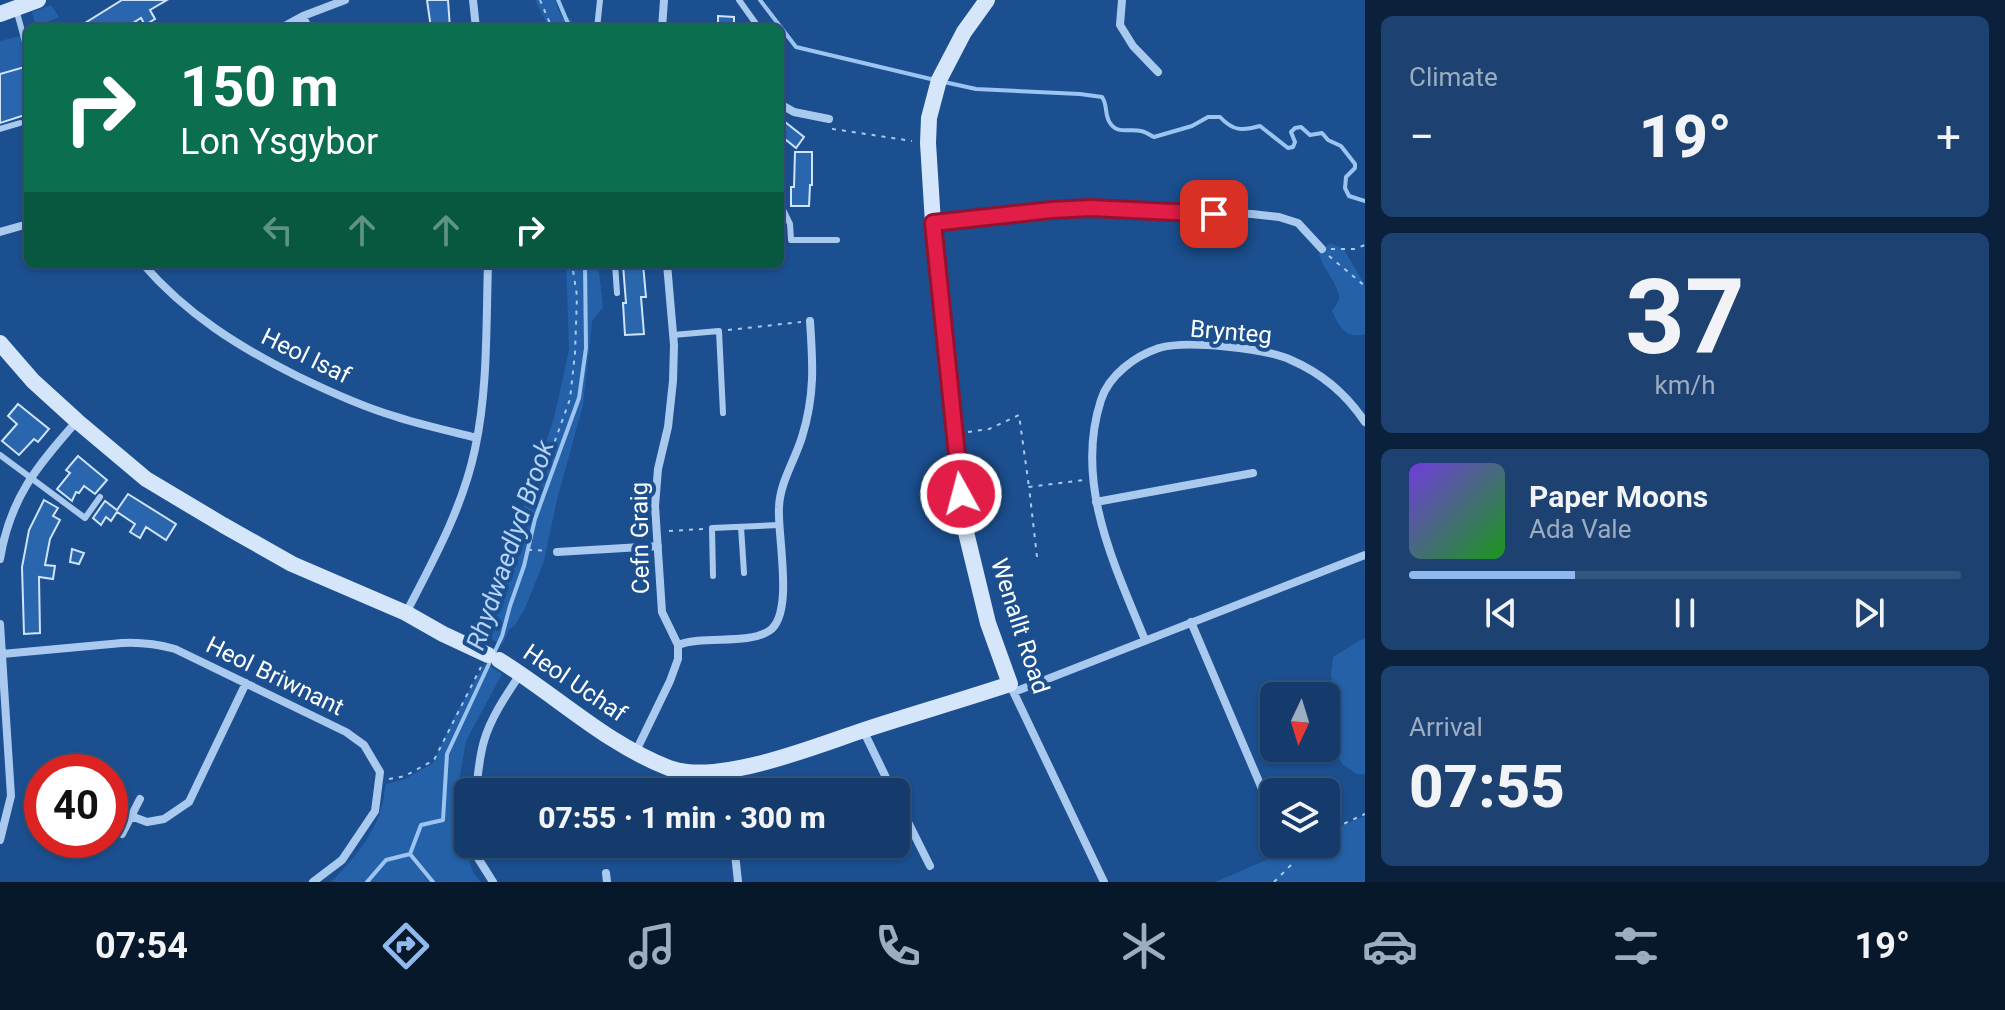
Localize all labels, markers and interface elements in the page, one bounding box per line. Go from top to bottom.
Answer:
text: 150 m [180,54,339,120]
icon: right [48,56,152,160]
text: Climate [1409,62,1498,92]
text: 19° [1639,101,1732,172]
text: − [1409,111,1434,163]
text: + [1936,111,1961,163]
text: Lon Ysgybor [180,121,378,163]
pin [1180,180,1248,248]
icon: arrive [1192,192,1236,236]
icon: left [256,208,300,252]
icon: ahead [340,208,384,252]
icon: ahead [424,208,468,252]
icon: right [508,208,552,252]
text: 37 [1625,257,1745,378]
street label: Brynteg [1189,314,1273,350]
street label: Heol Isaf [257,322,356,390]
text: km/h [1654,370,1716,400]
water label: Rhydwaedlyd Brook [460,435,560,654]
position arrow [919,452,1003,536]
text: Paper Moons [1529,479,1708,514]
street label: Cefn Graig [625,482,655,594]
text: Ada Vale [1529,514,1631,544]
street label: Wenallt Road [985,555,1055,697]
icon: previous [1479,591,1523,635]
icon: pause [1663,591,1707,635]
icon: next [1847,591,1891,635]
street label: Heol Briwnant [202,631,349,721]
street label: Heol Uchaf [518,638,632,728]
north arrow [1260,682,1340,762]
map controls [1260,682,1340,858]
text: Arrival [1409,712,1483,742]
text: 07:55 [1409,751,1565,822]
speed limit sign: 40 [24,754,128,858]
button: layers [1260,778,1340,858]
text: 07:55 · 1 min · 300 m [538,800,826,835]
icon: directions [378,918,434,974]
icon: music [624,918,680,974]
icon: phone [870,918,926,974]
icon: climate [1116,918,1172,974]
icon: car [1362,918,1418,974]
icon: filters [1608,918,1664,974]
text: 07:54 [95,925,188,967]
text: 19° [1855,925,1910,967]

